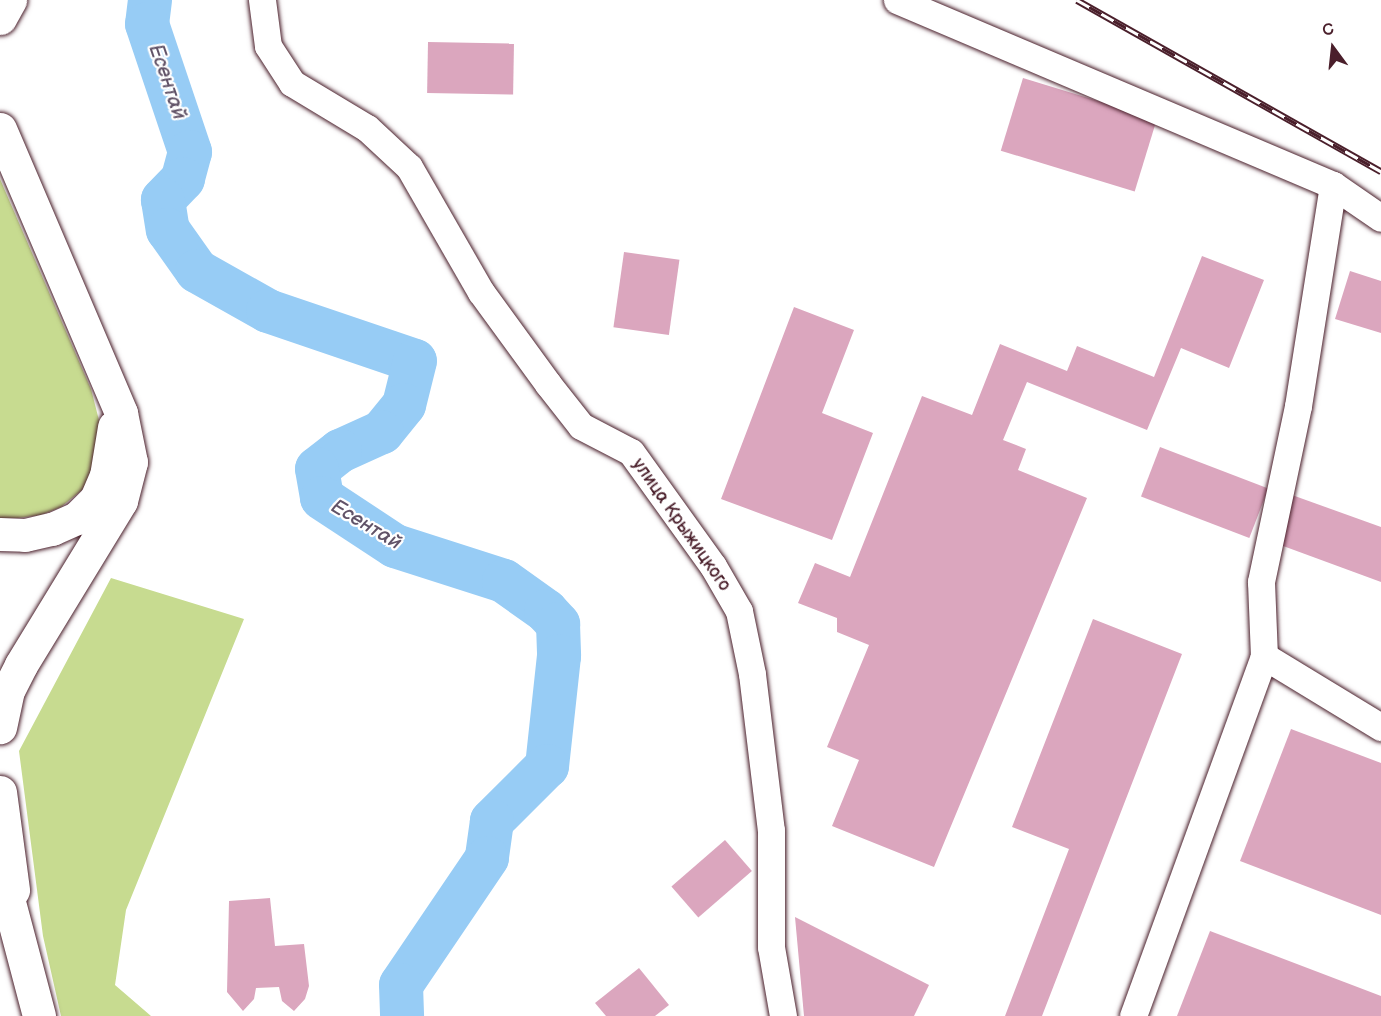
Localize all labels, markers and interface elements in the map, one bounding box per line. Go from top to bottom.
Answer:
north arrow [1303,18,1363,78]
text: С [1320,20,1336,41]
water label: Есентай [143,41,191,123]
street label: улица Крыжицкого [627,454,735,596]
water label: Есентай [326,495,406,555]

